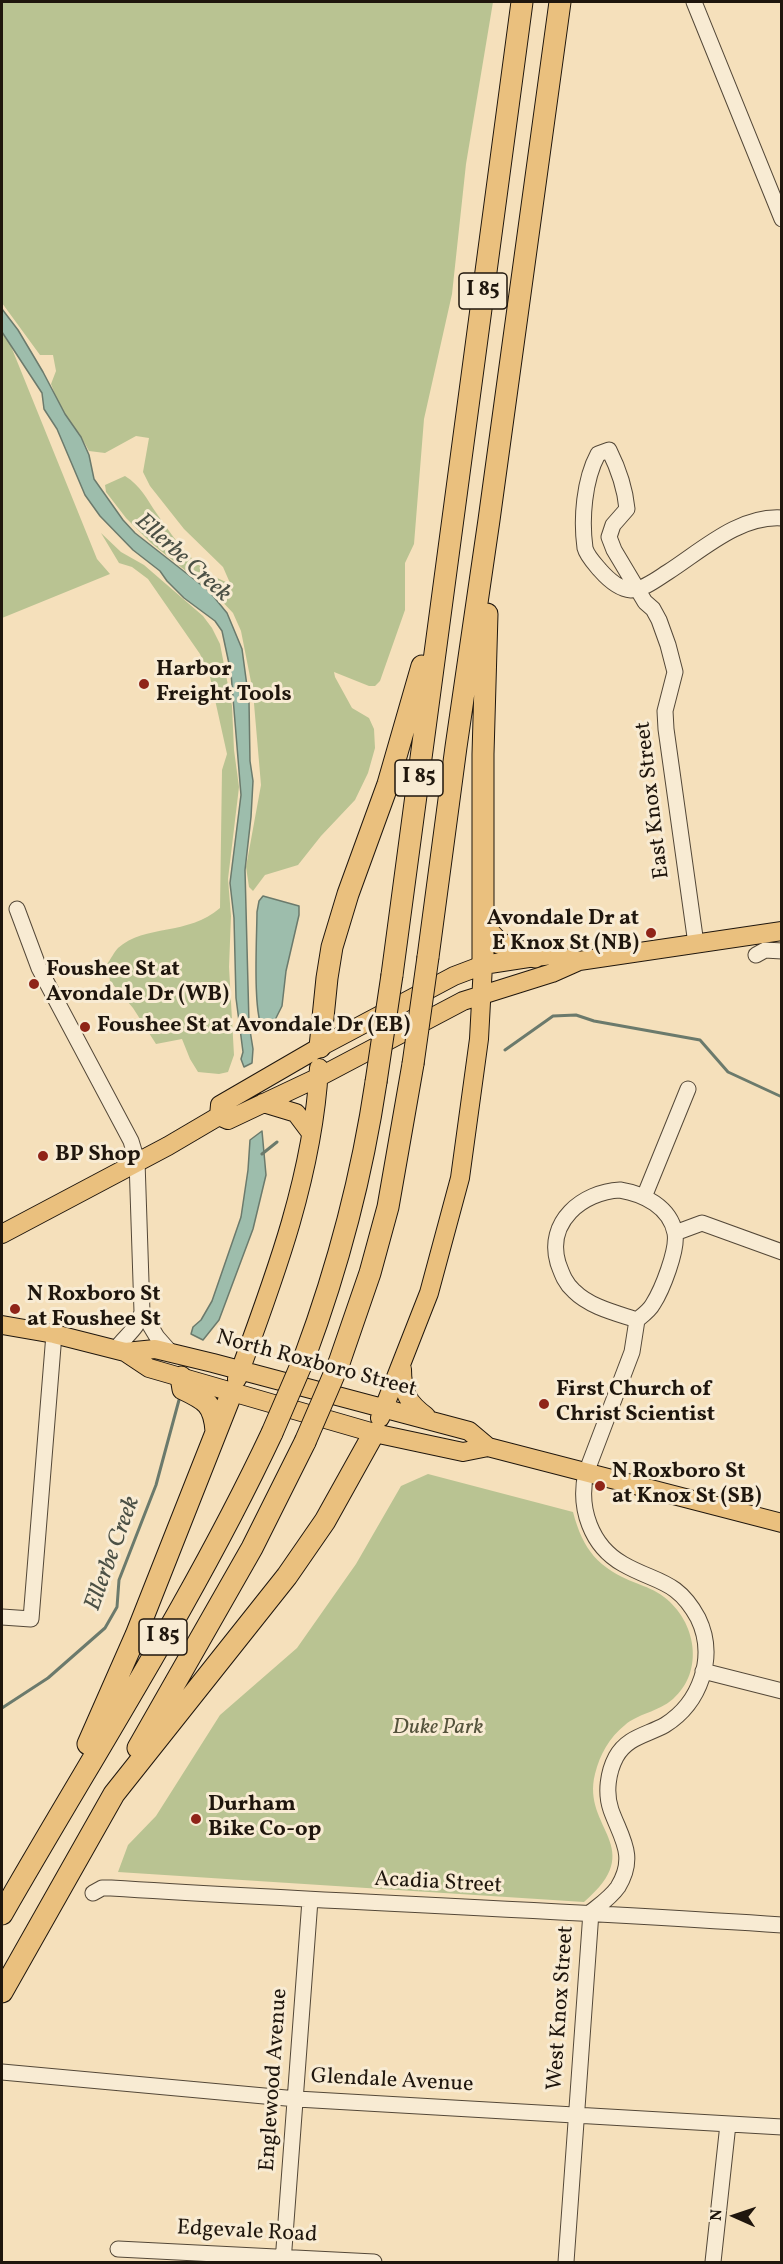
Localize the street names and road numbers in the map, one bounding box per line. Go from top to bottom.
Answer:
road number: I 85 [459,273,507,309]
street label: East Knox Street [631,720,677,880]
road number: I 85 [395,760,443,796]
street label: North Roxboro Street [213,1326,419,1404]
road number: I 85 [139,1619,187,1655]
street label: Acadia Street [373,1867,503,1901]
street label: West Knox Street [543,1925,581,2091]
street label: Englewood Avenue [255,1988,295,2172]
street label: Glendale Avenue [310,2065,474,2099]
street label: Edgevale Road [176,2216,318,2250]

